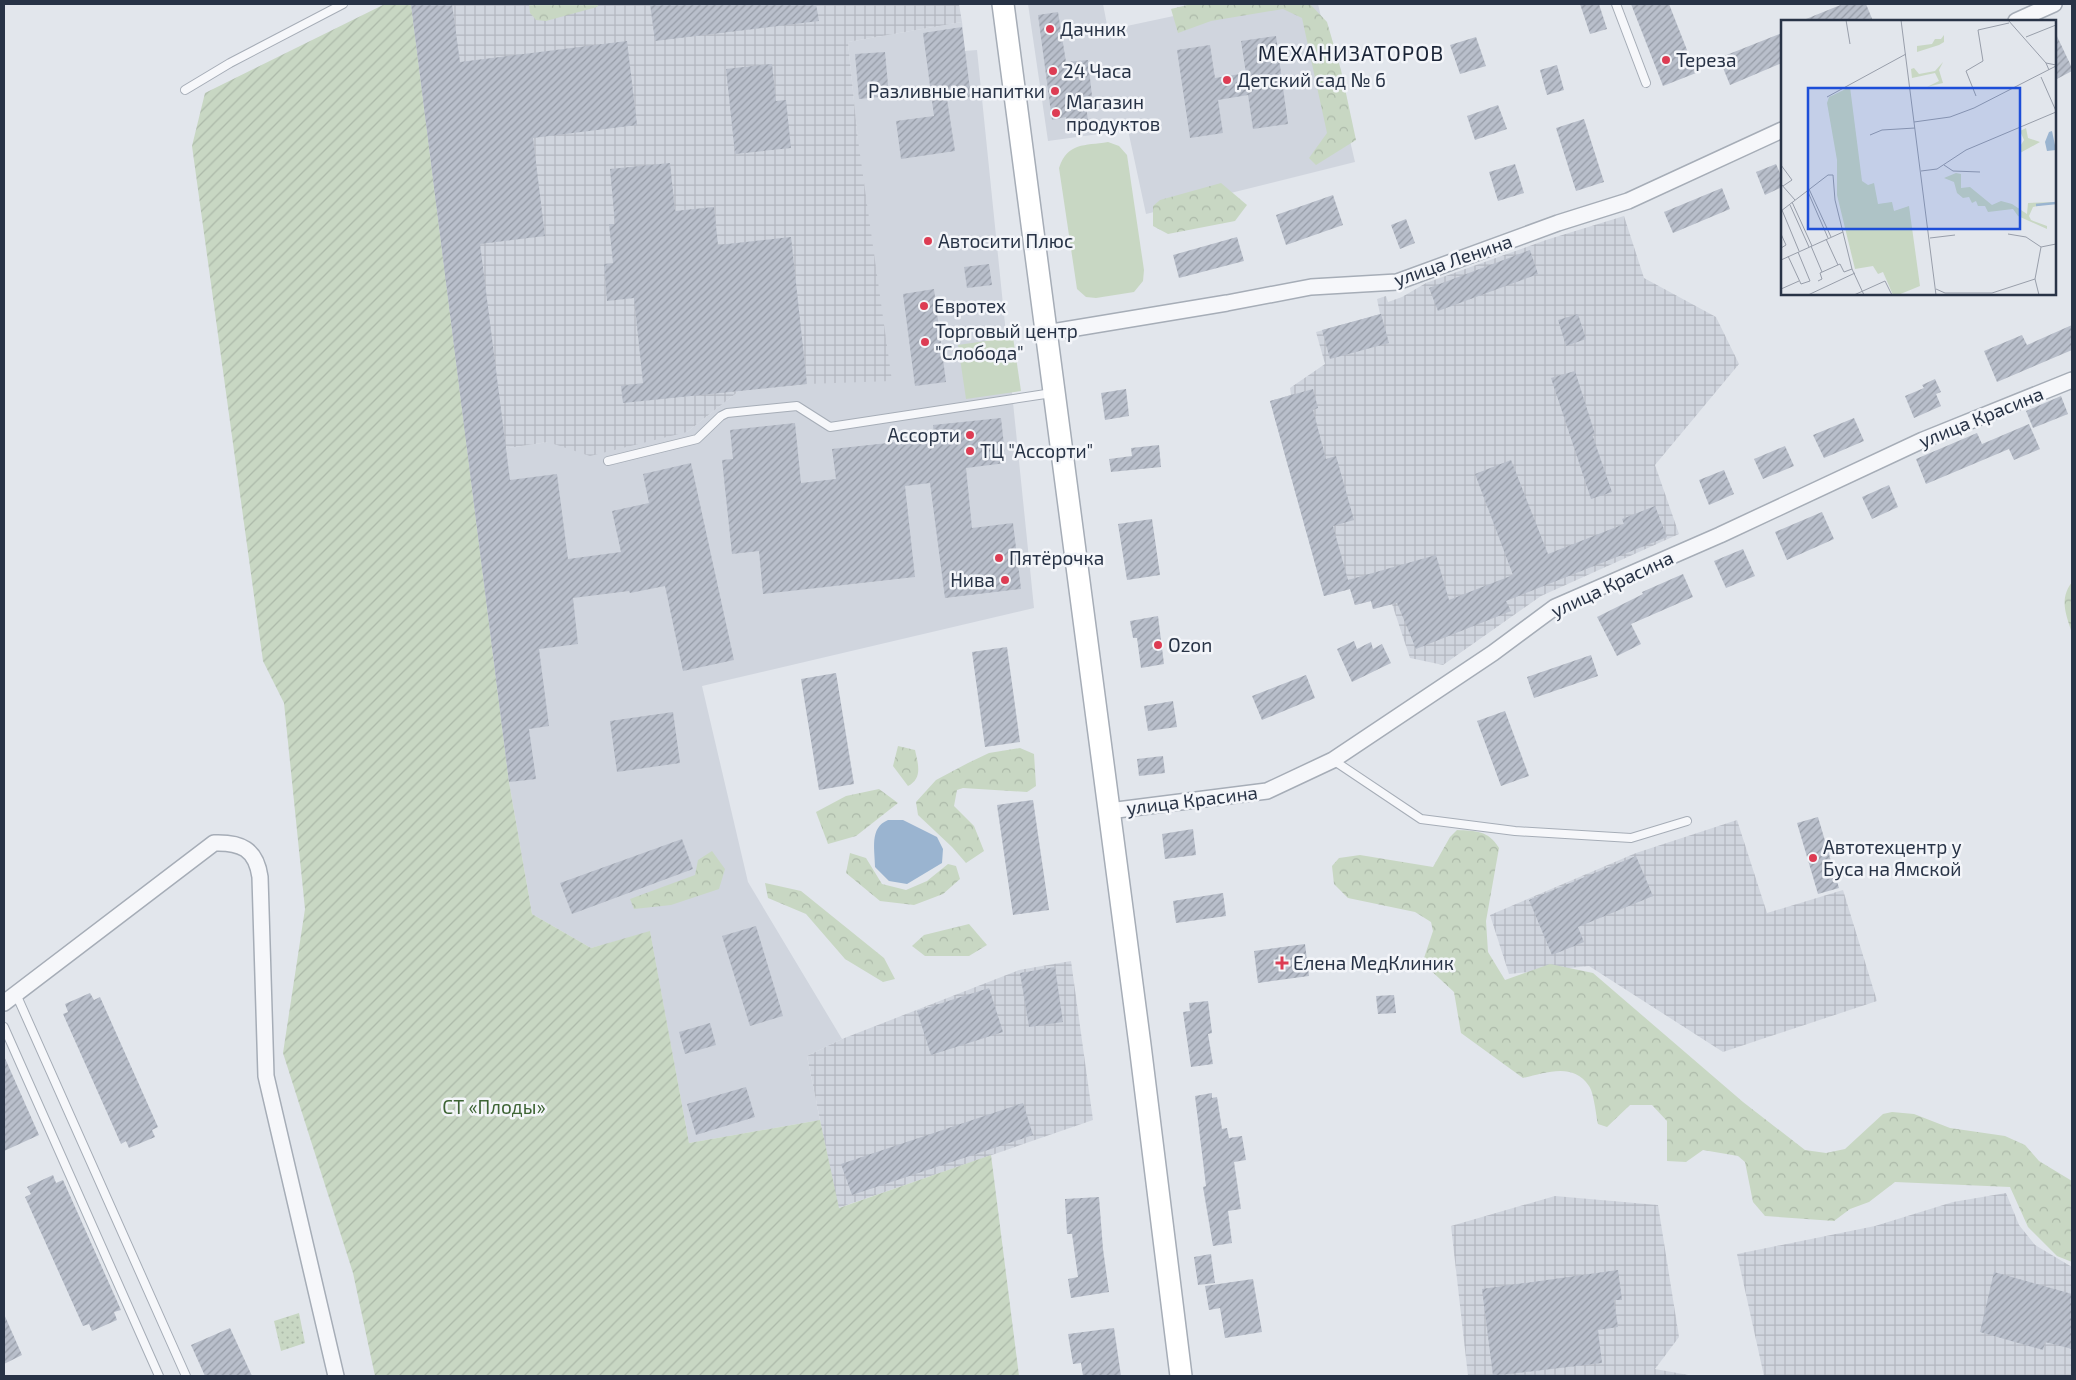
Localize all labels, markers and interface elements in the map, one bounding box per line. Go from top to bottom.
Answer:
place label: Дачник [1060,17,1126,40]
inset map [1781,20,2056,295]
marker: Дачник [1044,23,1056,35]
district label: МЕХАНИЗАТОРОВ [1258,40,1444,65]
place label: Тереза [1676,48,1736,71]
marker: Тереза [1660,54,1672,66]
place label: 24 Часа [1063,59,1132,82]
marker: 24 Часа [1047,65,1059,77]
place label: Детский сад № 6 [1237,68,1386,91]
marker: Детский сад № 6 [1221,74,1233,86]
place label: Разливные напитки [868,79,1045,102]
marker: Разливные напитки [1049,85,1061,97]
place label: Магазин продуктов [1066,90,1160,136]
marker: Магазин продуктов [1050,107,1062,119]
place label: Автосити Плюс [938,229,1073,252]
street label: улица Ленина [1391,229,1515,291]
marker: Автосити Плюс [922,235,934,247]
place label: Евротех [934,294,1006,317]
marker: Евротех [918,300,930,312]
place label: Торговый центр "Слобода" [935,319,1078,364]
marker: Торговый центр "Слобода" [919,336,931,348]
street label: улица Красина [1915,381,2047,453]
place label: Ассорти [887,423,960,446]
marker: Ассорти [964,429,976,441]
place label: ТЦ "Ассорти" [980,439,1093,462]
marker: ТЦ "Ассорти" [964,445,976,457]
street label: улица Красина [1547,545,1677,623]
place label: Пятёрочка [1009,546,1104,569]
marker: Пятёрочка [993,552,1005,564]
place label: Нива [950,568,995,591]
marker: Нива [999,574,1011,586]
place label: Ozon [1168,633,1212,656]
marker: Ozon [1152,639,1164,651]
street label: улица Красина [1125,780,1259,820]
place label: Автотехцентр у Буса на Ямской [1823,835,1962,881]
marker: Автотехцентр у Буса на Ямской [1807,852,1819,864]
place label: Елена МедКлиник [1293,951,1454,974]
marker: Елена МедКлиник [1275,956,1289,970]
park label: СТ «Плоды» [442,1095,546,1118]

